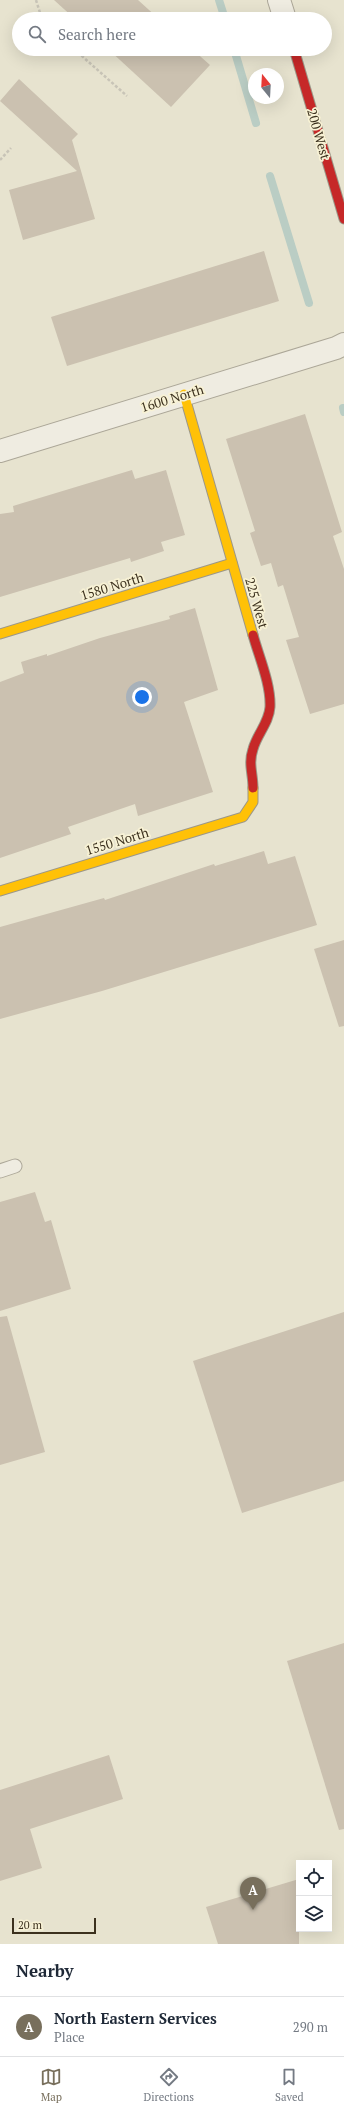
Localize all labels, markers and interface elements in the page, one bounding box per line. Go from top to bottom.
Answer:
search box [12,12,332,56]
icon: search [26,23,48,45]
text: Search here [58,24,136,44]
north arrow [248,68,284,104]
street label: 200 West [303,106,335,162]
street label: 1600 North [138,380,206,416]
street label: 1580 North [78,568,146,604]
street label: 225 West [241,575,273,631]
your location [132,687,152,707]
street label: 1550 North [83,823,151,859]
map controls [296,1860,332,1932]
button: locate [296,1860,332,1896]
pin: A [240,1877,266,1910]
button: layers [296,1896,332,1932]
scale bar [12,1916,96,1935]
text: 20 m [18,1918,42,1932]
text: Nearby [16,1959,74,1982]
text: North Eastern Services [54,2008,217,2028]
text: A [24,2018,34,2036]
text: 290 m [293,2018,328,2036]
text: Place [54,2028,85,2046]
tab: Map [40,2066,62,2104]
tab: Directions [143,2066,194,2104]
tab: Saved [275,2066,304,2104]

